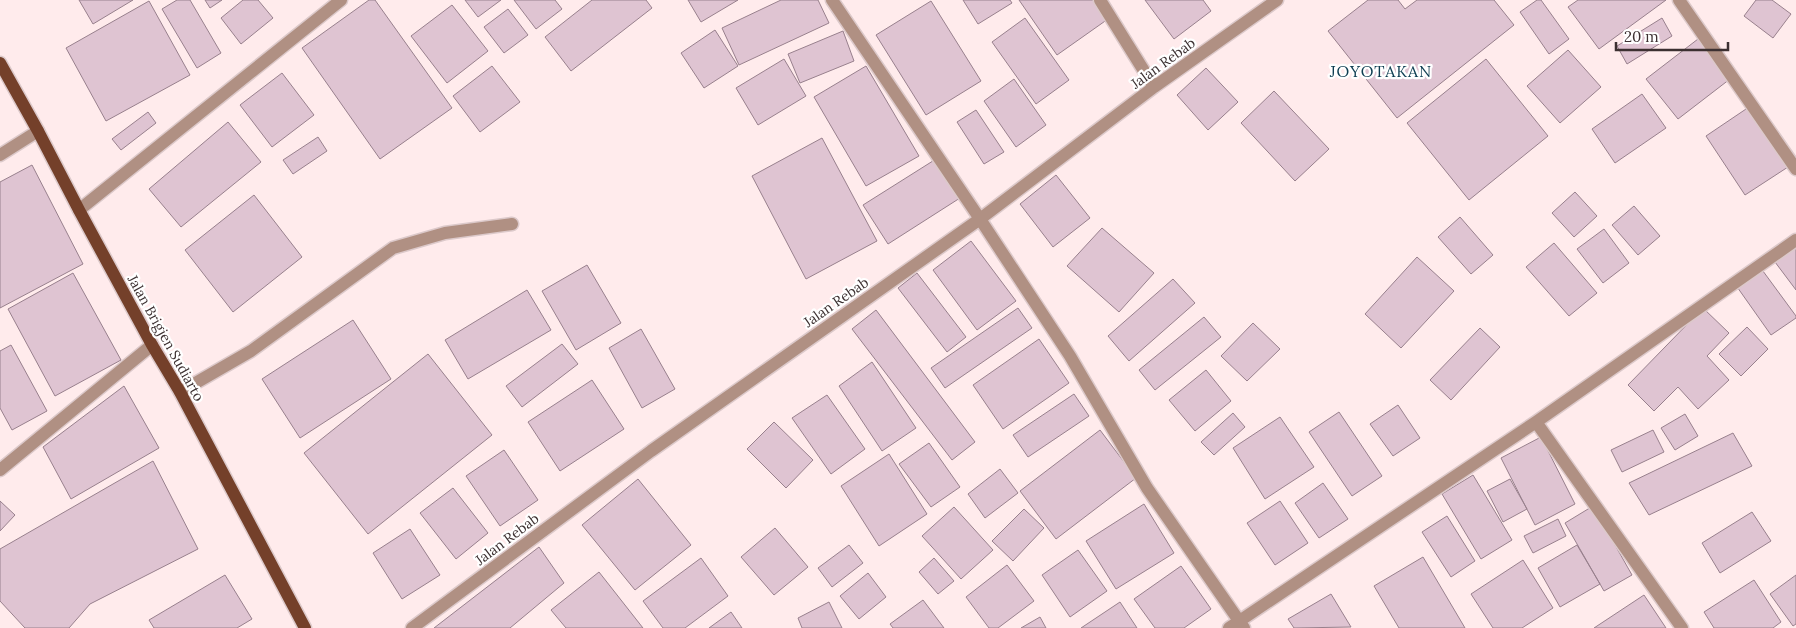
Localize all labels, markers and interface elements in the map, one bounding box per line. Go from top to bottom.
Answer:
scale bar [1616,20,1728,52]
text: 20 m [1624,27,1659,46]
street label: Jalan Rebab [1126,34,1199,93]
district label: JOYOTAKAN [1329,61,1432,81]
street label: Jalan Brigjen Sudiarto [123,271,208,404]
street label: Jalan Rebab [799,273,872,332]
street label: Jalan Rebab [471,509,542,569]

